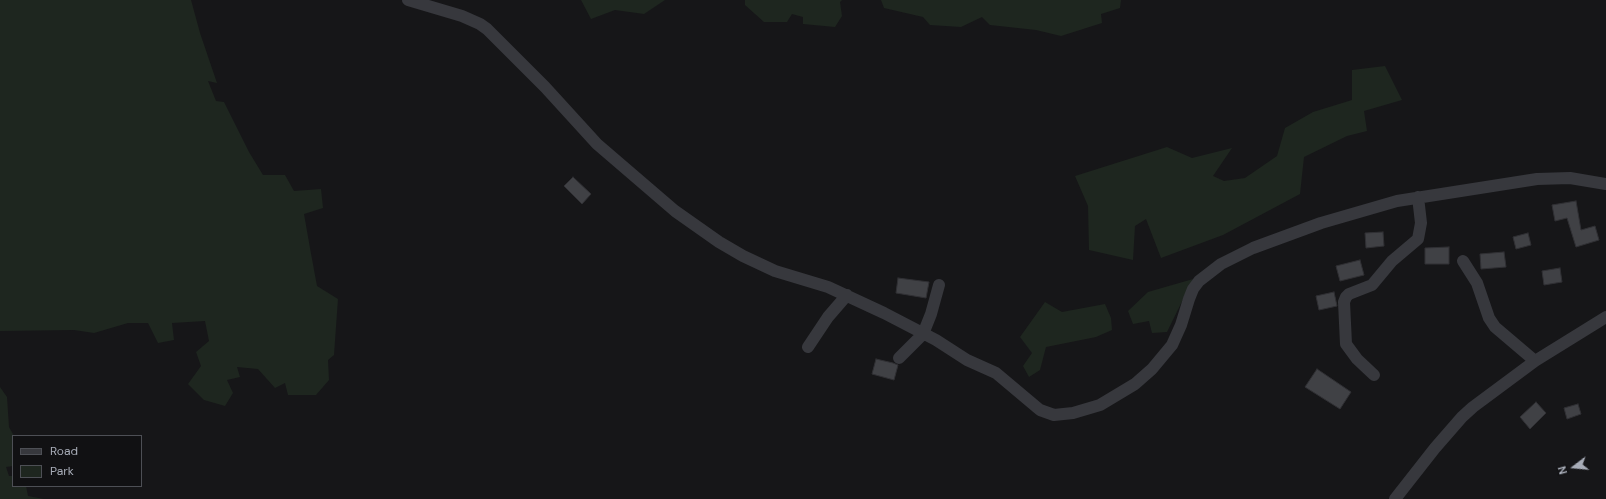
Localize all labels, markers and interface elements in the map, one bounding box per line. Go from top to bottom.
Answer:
legend [12,435,142,487]
text: Road [50,443,78,459]
north arrow [1554,447,1594,487]
text: Park [50,463,74,479]
text: N [1555,465,1570,476]

